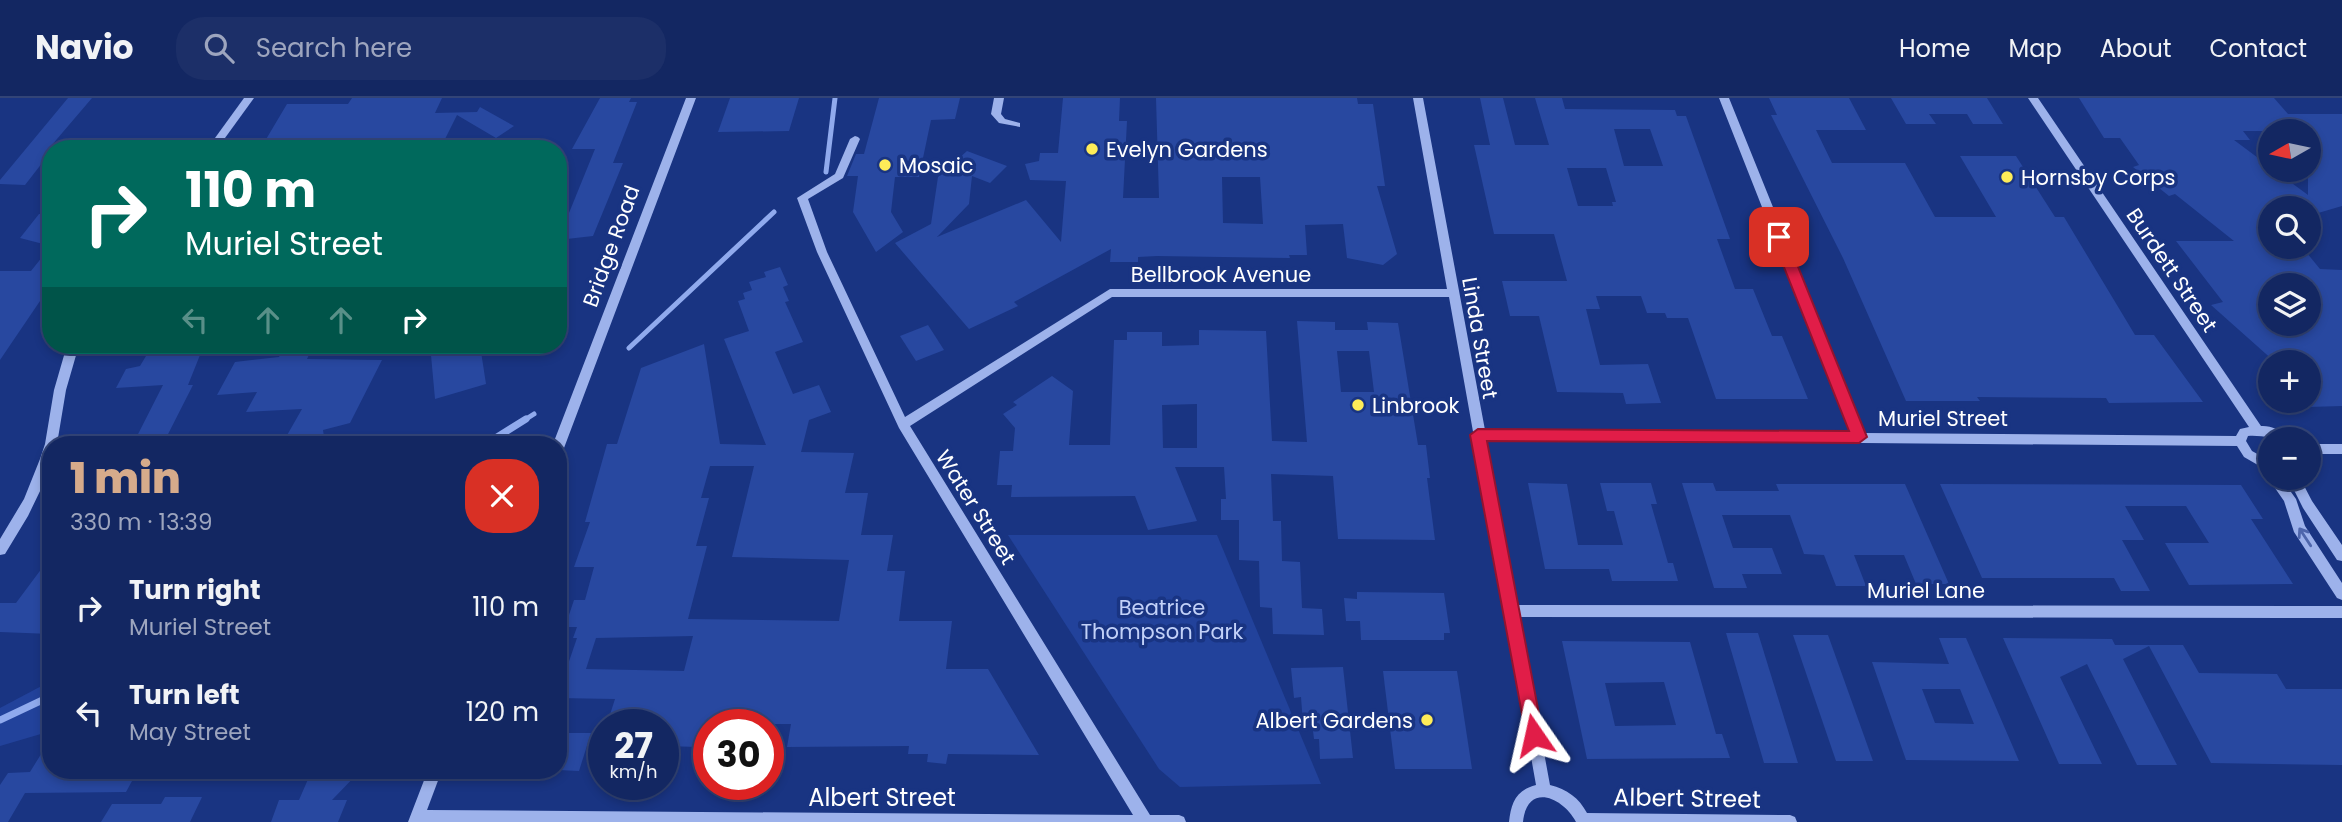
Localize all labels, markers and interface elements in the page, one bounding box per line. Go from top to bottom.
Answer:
search box [176,17,666,80]
text: Navio [35,24,134,71]
icon: search [200,29,238,67]
text: Search here [256,30,412,66]
text: Home [1899,32,1971,65]
text: Map [2009,32,2062,65]
text: About [2100,32,2171,65]
text: Contact [2209,32,2307,65]
north arrow [2258,119,2320,182]
map controls [2258,119,2321,490]
place label: Evelyn Gardens [1106,135,1268,164]
marker: Evelyn Gardens [1084,141,1100,157]
place label: Mosaic [899,151,974,180]
text: 110 m [185,156,316,224]
marker: Mosaic [877,157,893,173]
place label: Hornsby Corps [2021,163,2175,192]
icon: right [70,168,161,259]
marker: Hornsby Corps [1999,169,2015,185]
street label: Bridge Road [576,181,646,311]
button: search [2258,196,2321,259]
street label: Burdett Street [2120,202,2224,338]
pin [1749,207,1809,267]
icon: arrive [1760,218,1798,256]
text: Muriel Street [185,221,383,266]
street label: Bellbrook Avenue [1131,260,1311,289]
button: layers [2258,273,2321,336]
street label: Linda Street [1455,275,1505,401]
icon: left [176,301,214,339]
icon: ahead [249,301,287,339]
icon: ahead [322,301,360,339]
icon: right [395,301,433,339]
button: + [2258,350,2321,413]
place label: Linbrook [1372,391,1460,420]
marker: Linbrook [1350,397,1366,413]
street label: Muriel Street [1878,404,2008,433]
button: − [2258,427,2321,490]
street label: Water Street [929,444,1023,570]
text: 1 min [70,449,181,508]
button: close [465,459,539,533]
text: 330 m · 13:39 [70,506,212,538]
one-way arrow [2298,528,2312,548]
text: Turn right [129,572,261,608]
street label: Muriel Lane [1867,576,1985,605]
icon: right [70,589,108,627]
text: 110 m [472,589,539,625]
park label: Beatrice Thompson Park [1081,593,1243,646]
text: Muriel Street [129,611,271,643]
text: Turn left [129,677,240,713]
icon: left [70,694,108,732]
text: 120 m [466,694,539,730]
position arrow [1497,698,1571,772]
place label: Albert Gardens [1255,706,1413,735]
speed limit sign: 30 [693,709,784,800]
marker: Albert Gardens [1419,712,1435,728]
text: May Street [129,716,251,748]
text: 27 [614,721,653,770]
text: km/h [610,759,657,784]
street label: Albert Street [1613,780,1761,816]
street label: Albert Street [808,781,956,814]

